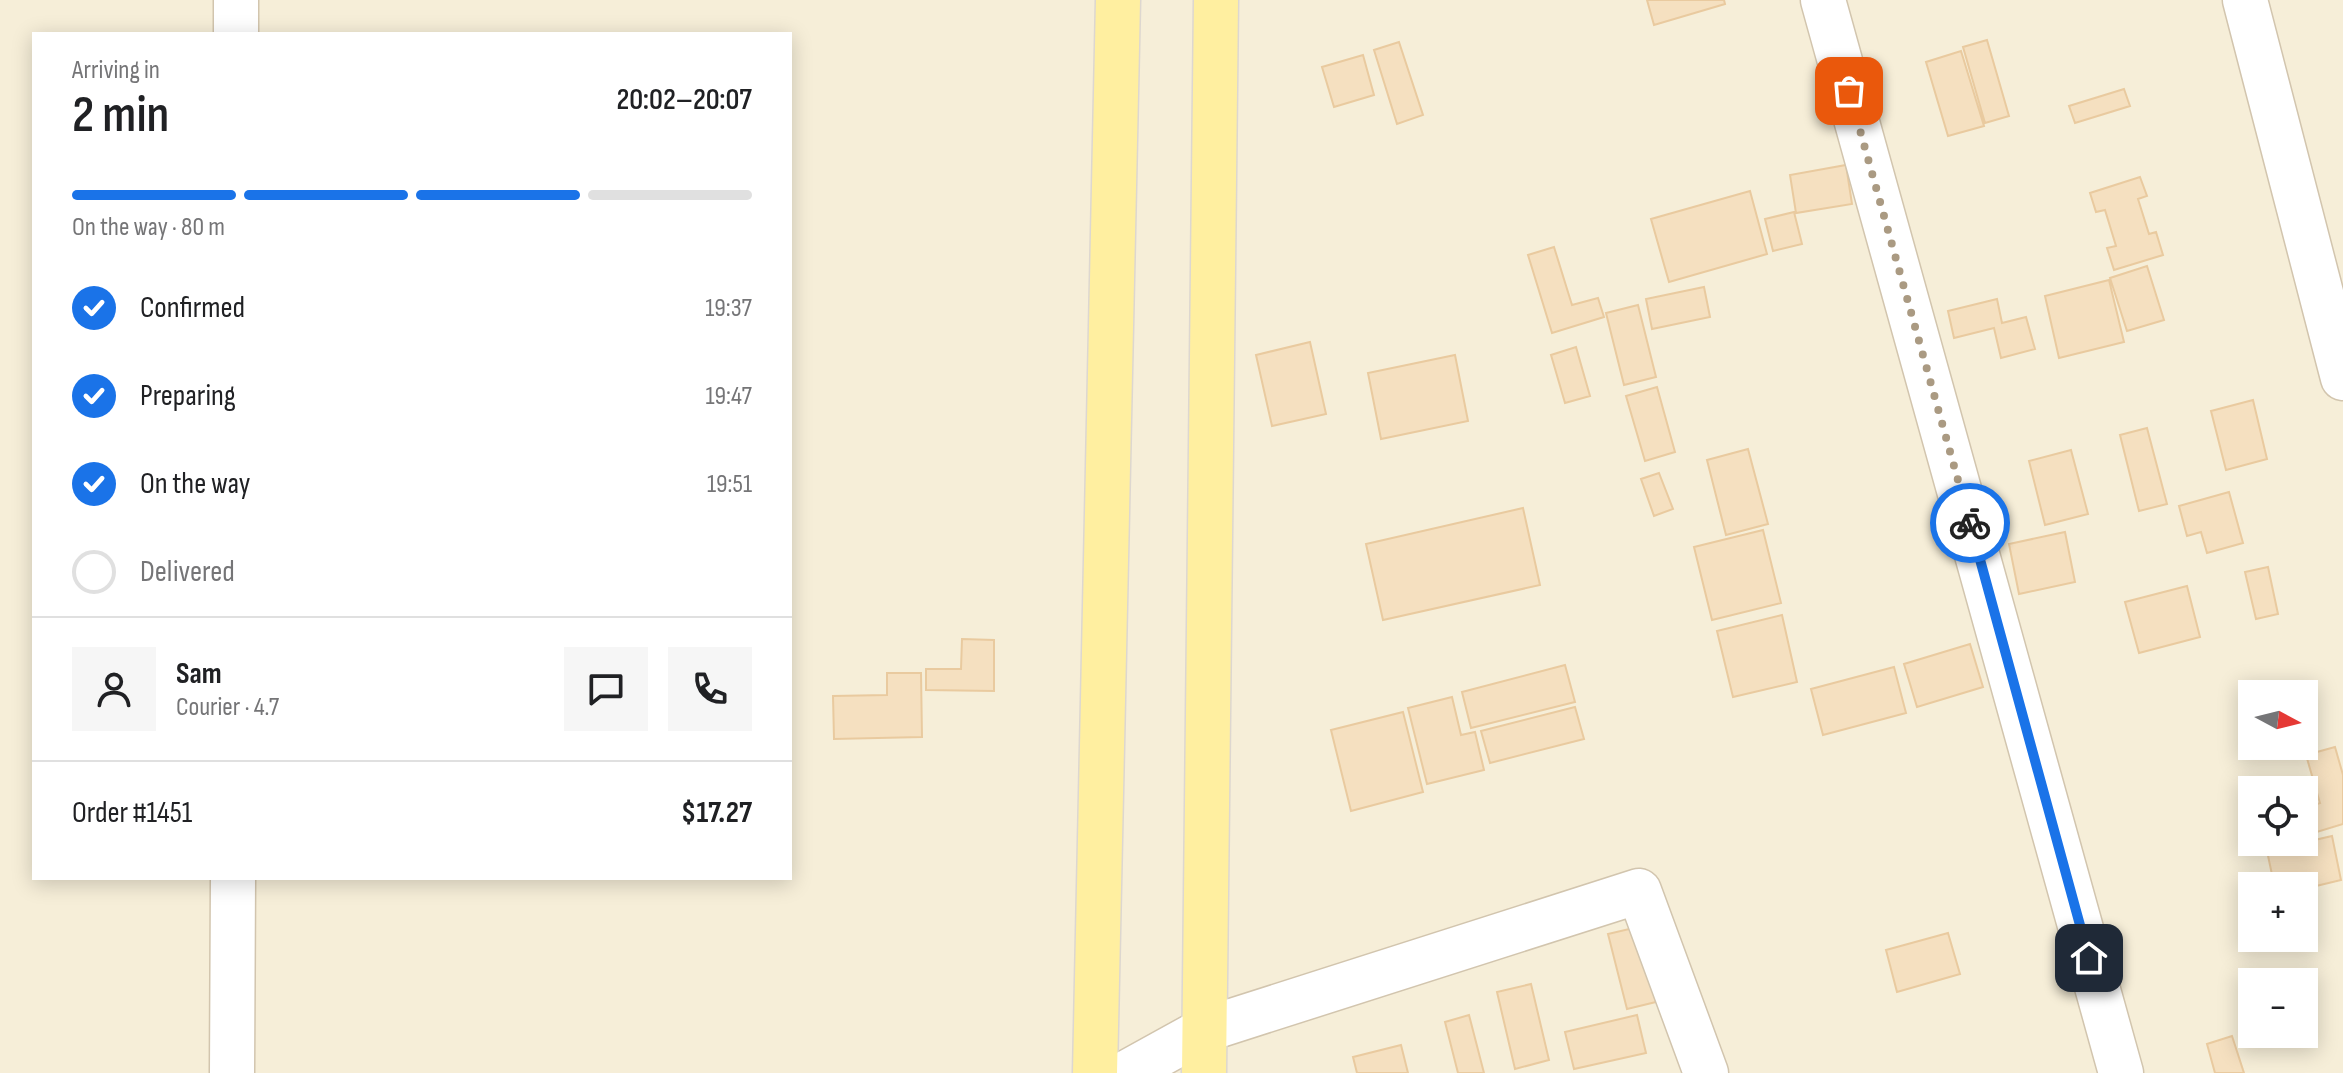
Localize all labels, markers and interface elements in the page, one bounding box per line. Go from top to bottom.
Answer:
text: Arriving in [72,55,160,86]
pin [1815,57,1883,125]
icon: bag [1827,69,1871,113]
text: 20:02–20:07 [616,82,752,118]
text: 2 min [72,84,169,147]
text: On the way · 80 m [72,212,225,243]
icon: check [72,286,116,330]
text: Confirmed [140,290,245,326]
text: 19:37 [705,293,752,324]
icon: check [72,374,116,418]
text: Preparing [140,378,236,414]
text: 19:47 [705,381,752,412]
icon: check [72,462,116,506]
text: On the way [140,466,250,502]
text: 19:51 [707,469,752,500]
courier [1930,483,2010,563]
icon: bike [1948,501,1992,545]
text: Delivered [140,554,235,590]
button: person [72,647,156,731]
button: chat [564,647,648,731]
button: phone [668,647,752,731]
text: Sam [176,656,222,692]
north arrow [2238,680,2318,760]
map controls [2238,680,2318,1048]
text: Courier · 4.7 [176,692,279,723]
button: locate [2238,776,2318,856]
text: Order #1451 [72,795,192,831]
text: $17.27 [681,795,752,831]
button: + [2238,872,2318,952]
pin [2055,924,2123,992]
icon: home [2067,936,2111,980]
button: − [2238,968,2318,1048]

